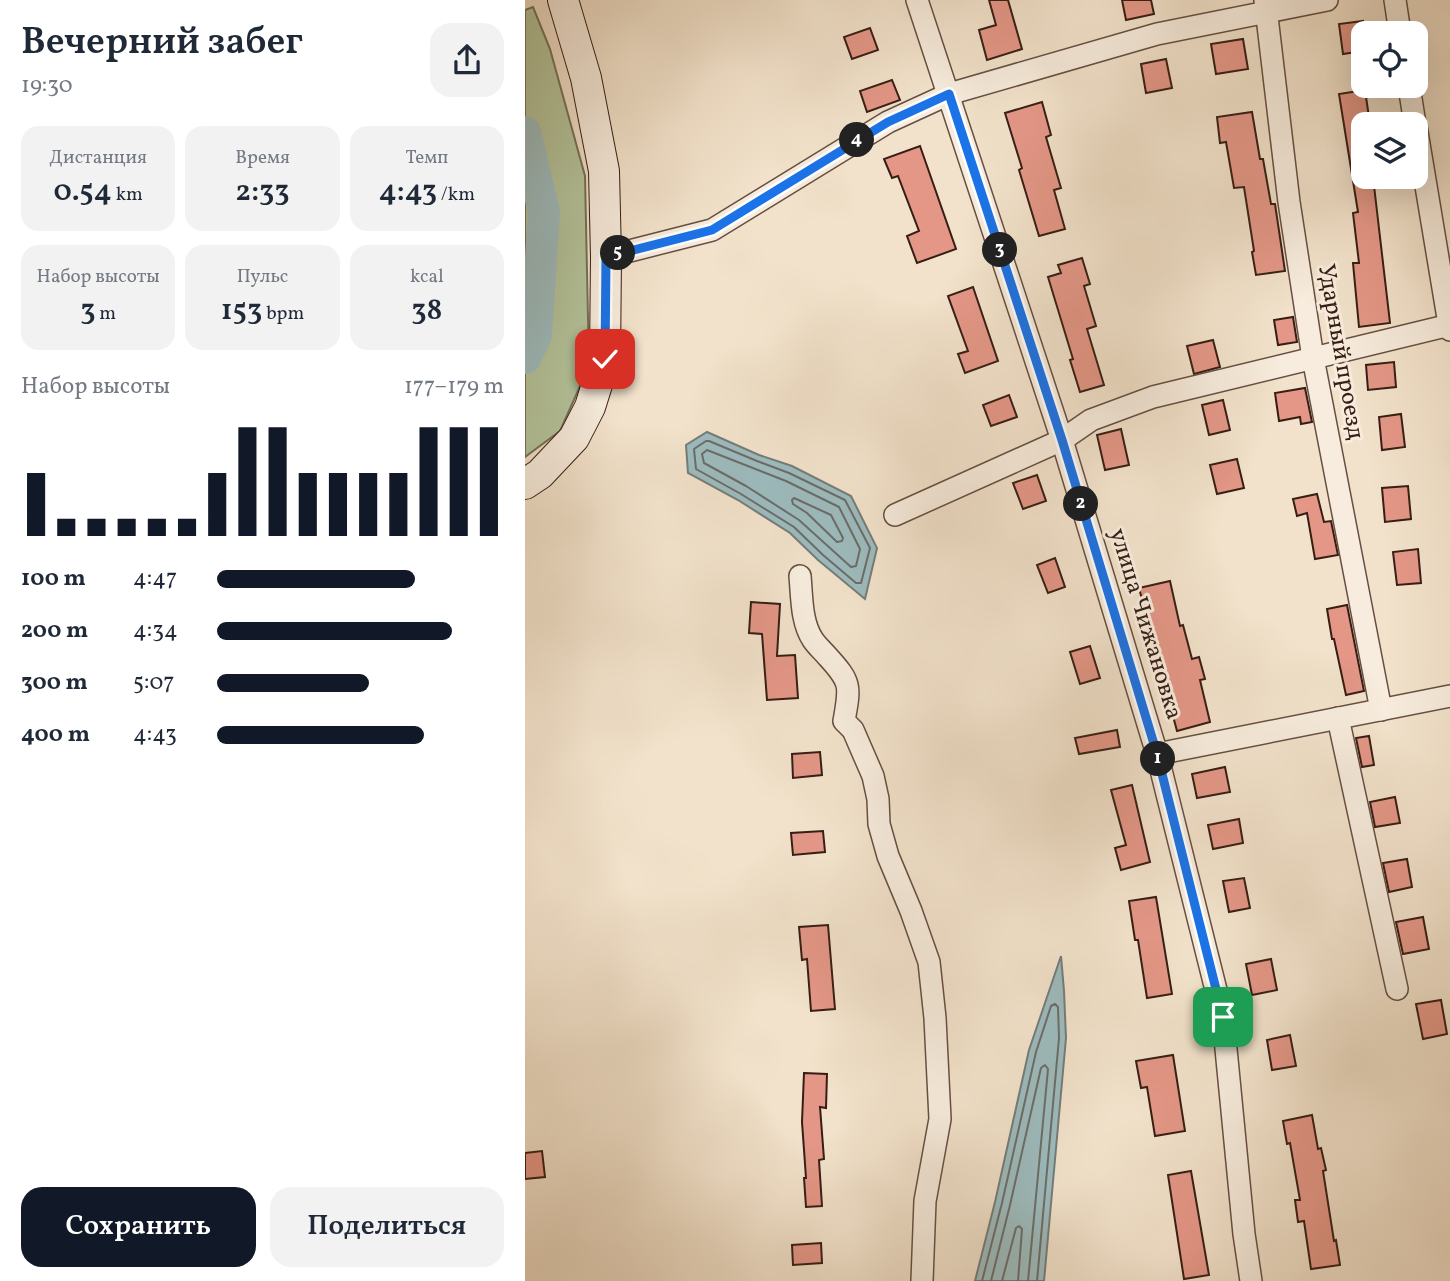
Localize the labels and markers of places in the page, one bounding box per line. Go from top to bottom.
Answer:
pin: 4 [839,122,875,158]
pin: 3 [983,232,1017,268]
pin: 5 [601,236,635,270]
pin [575,329,635,389]
pin: 2 [1063,486,1099,522]
pin: 1 [1141,742,1175,776]
pin [1193,987,1253,1047]

